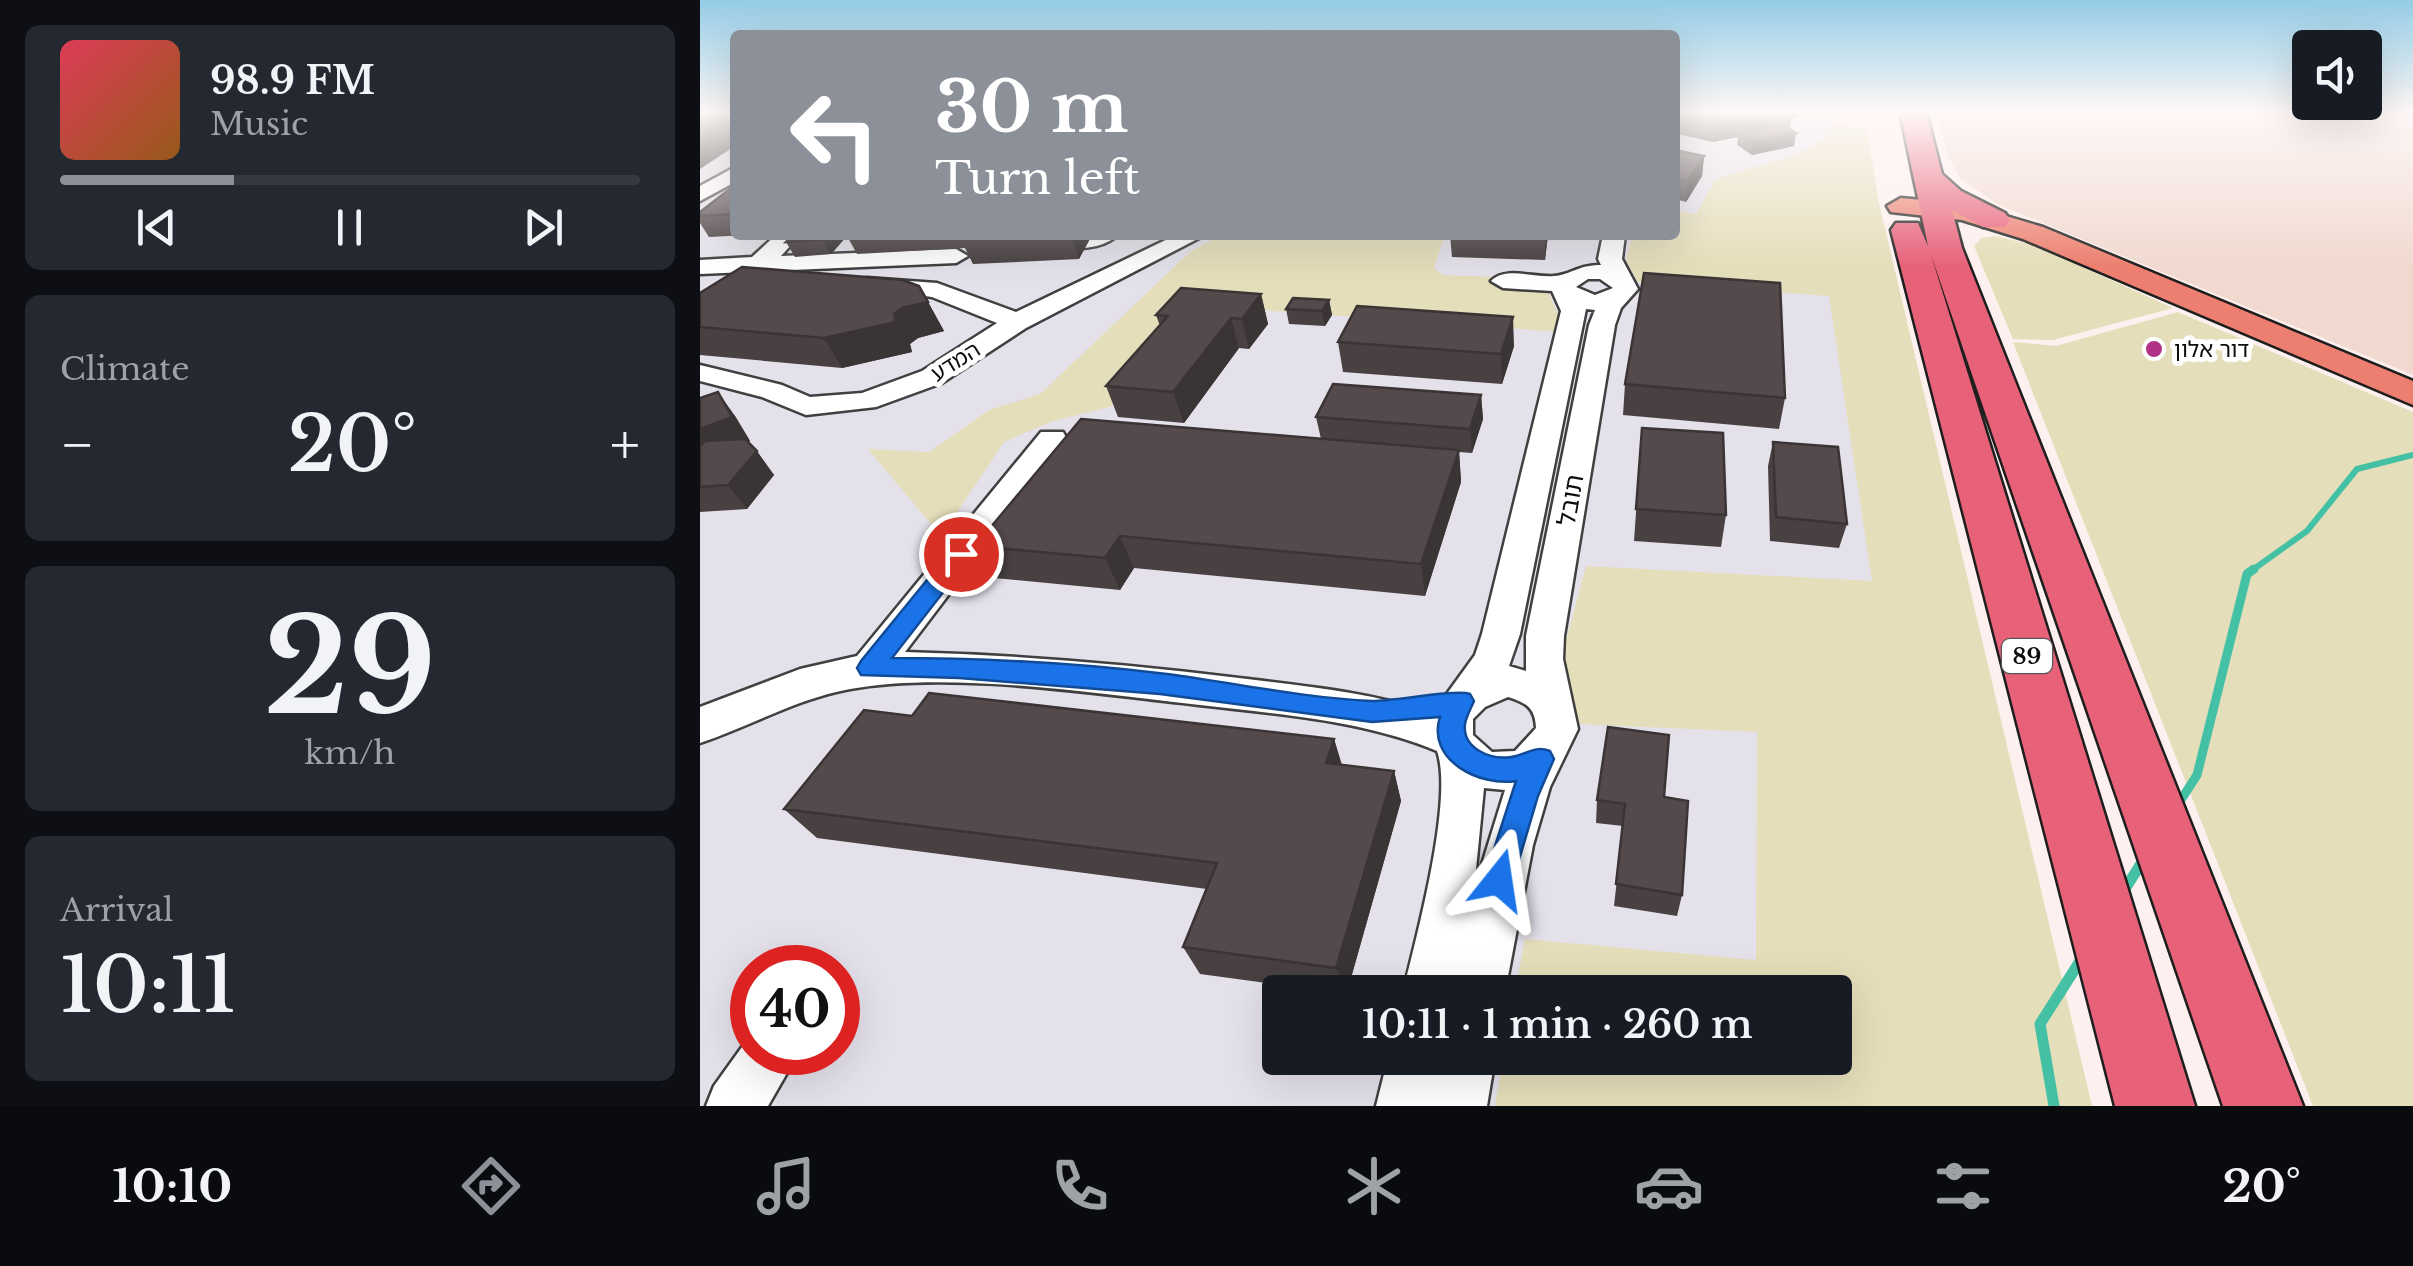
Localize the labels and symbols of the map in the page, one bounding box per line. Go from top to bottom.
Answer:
street label: המדע [926,336,985,387]
place label: דור אלון [2174,336,2249,363]
marker: דור אלון [2143,338,2165,360]
street label: תובל [1551,472,1590,528]
pin [919,512,1004,597]
road number: 89 [2002,639,2052,673]
position arrow [1447,828,1551,932]
speed limit sign: 40 [730,945,860,1075]

